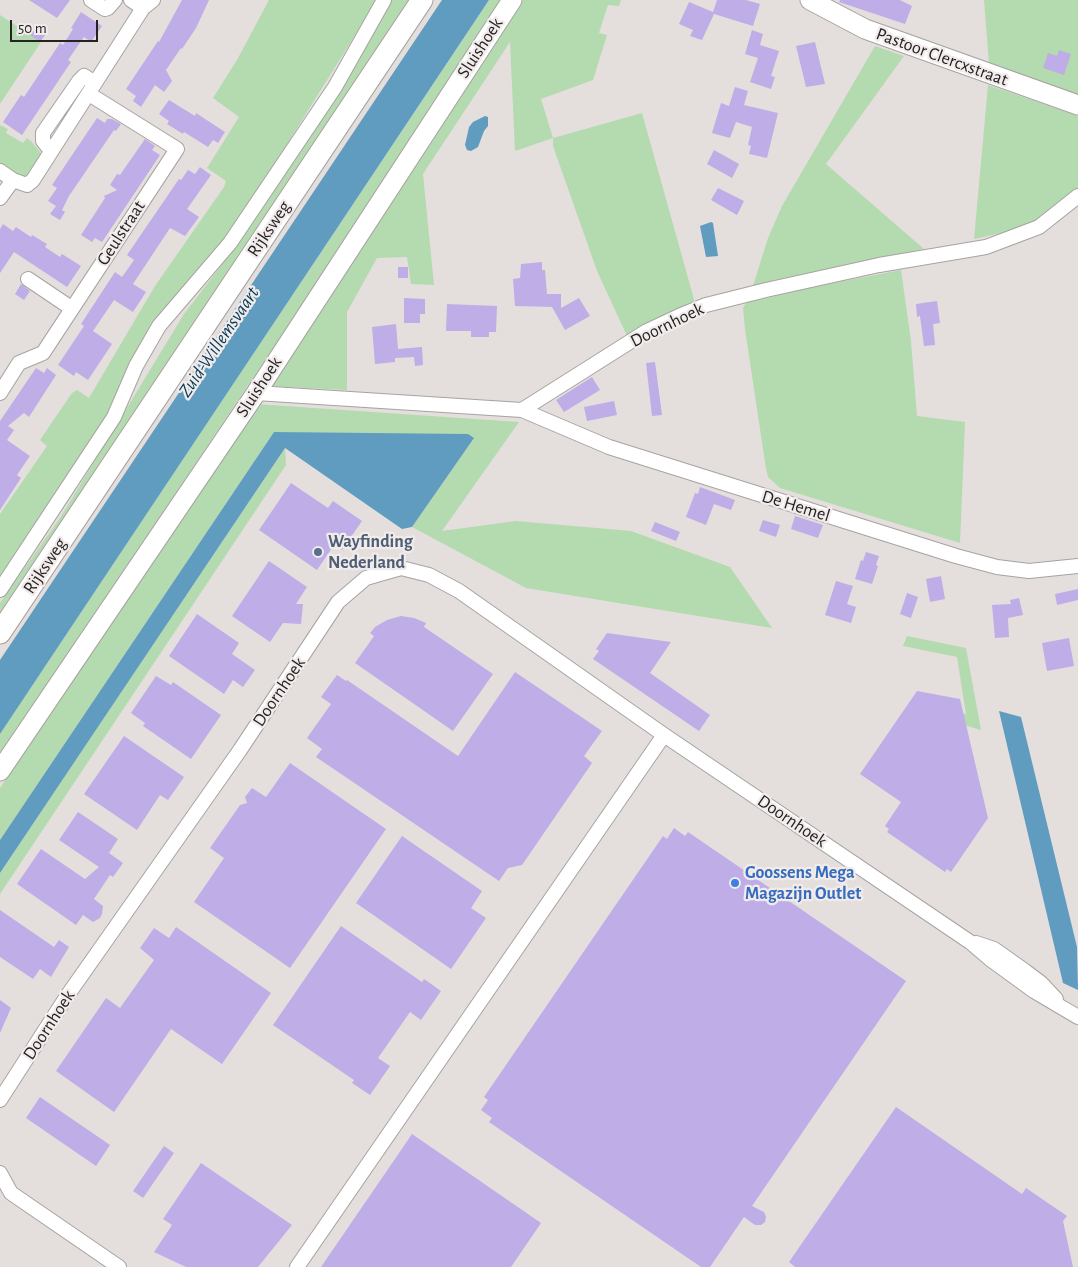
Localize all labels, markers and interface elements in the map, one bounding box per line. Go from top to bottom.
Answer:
scale bar [12,10,100,42]
street label: Sluishoek [453,14,507,82]
text: 50 m [18,21,47,36]
street label: Pastoor Clercxstraat [873,23,1011,91]
street label: Geulstraat [92,197,150,269]
street label: Rijksweg [243,197,295,261]
water label: Zuid-Willemsvaart [174,282,264,402]
street label: Doornhoek [627,298,707,352]
street label: Sluishoek [232,353,286,421]
street label: De Hemel [759,485,833,527]
place label: Wayfinding Nederland [328,531,413,574]
street label: Rijksweg [19,534,71,598]
marker: Wayfinding Nederland [312,546,324,558]
street label: Doornhoek [248,653,310,731]
street label: Doornhoek [753,790,831,852]
place label: Goossens Mega Magazijn Outlet [745,862,861,904]
marker: Goossens Mega Magazijn Outlet [729,877,741,889]
street label: Doornhoek [18,986,80,1064]

